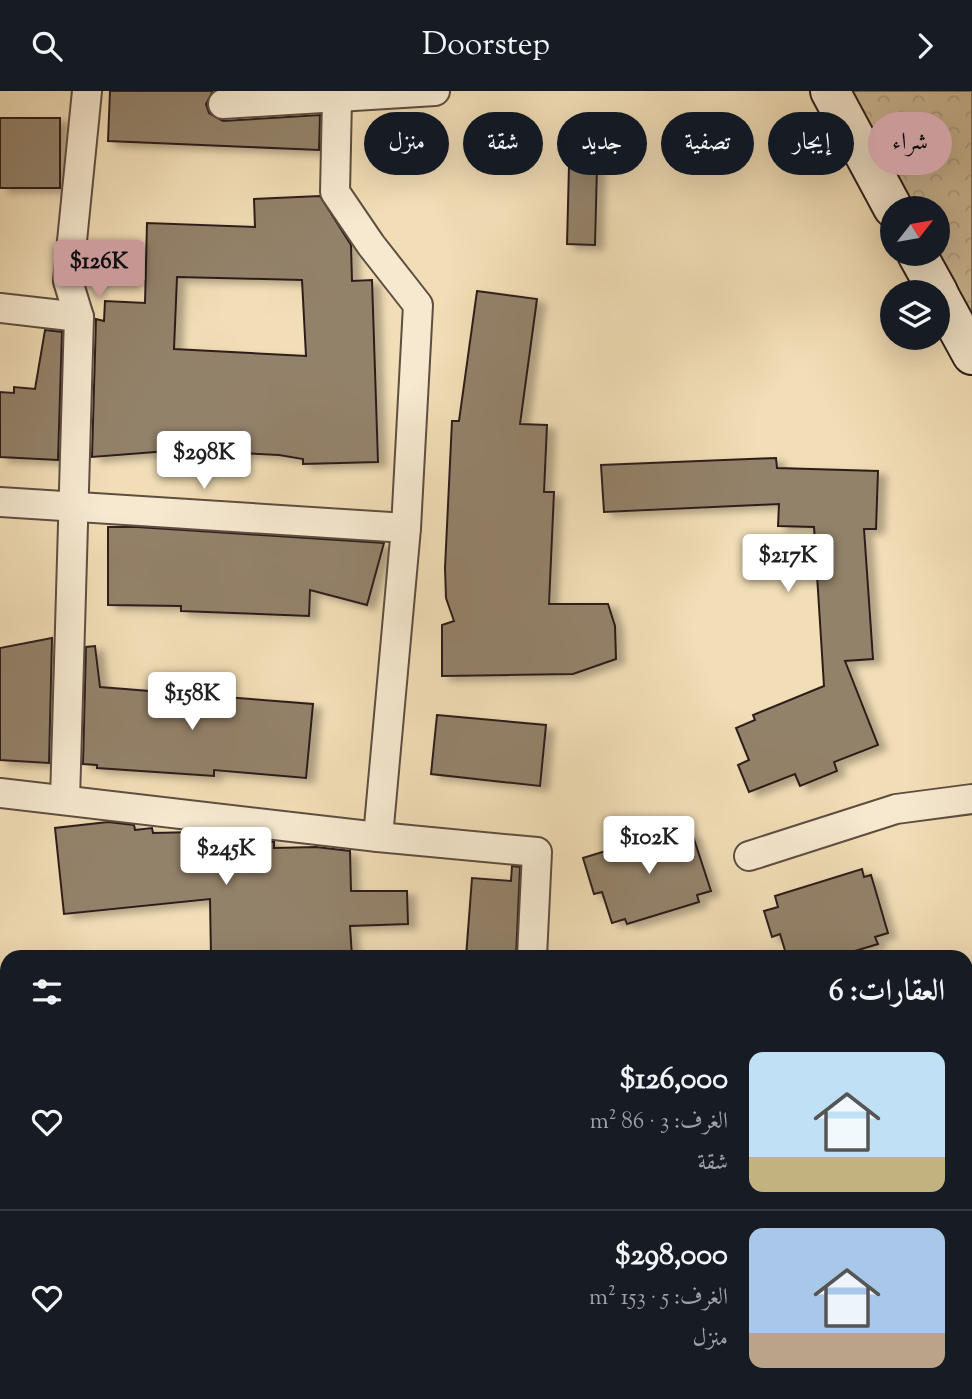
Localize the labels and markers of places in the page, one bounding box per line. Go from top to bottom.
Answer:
pin: $126K [50,241,148,300]
pin: $298K [155,431,253,491]
pin: $217K [739,535,837,594]
pin: $158K [143,673,241,732]
pin: $102K [600,817,698,876]
pin: $245K [177,827,275,887]

